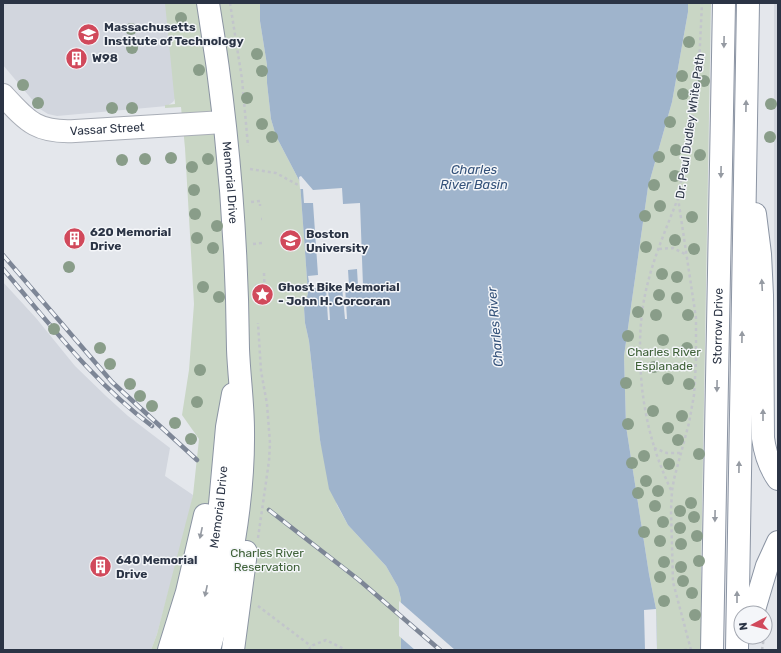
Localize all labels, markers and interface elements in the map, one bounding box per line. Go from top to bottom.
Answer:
place label: Massachusetts Institute of Technology [104,20,244,48]
school or university icon: Massachusetts Institute of Technology [75,21,101,47]
one-way arrow [720,36,727,48]
building icon: W98 [64,45,90,71]
place label: W98 [92,51,118,65]
street label: Dr. Paul Dudley White Path [673,52,707,200]
one-way arrow [743,99,749,112]
street label: Vassar Street [70,120,145,138]
street label: Memorial Drive [220,141,240,225]
water label: Charles River Basin [440,162,508,192]
one-way arrow [718,166,724,179]
place label: 620 Memorial Drive [90,225,171,253]
building icon: 620 Memorial Drive [61,226,87,252]
place label: Boston University [306,227,368,255]
school or university icon: Boston University [277,228,303,254]
one-way arrow [759,278,765,291]
place label: Ghost Bike Memorial - John H. Corcoran [278,280,400,308]
place icon: Ghost Bike Memorial - John H. Corcoran [249,281,275,307]
water label: Charles River [484,285,506,368]
street label: Storrow Drive [710,288,726,364]
one-way arrow [739,330,745,343]
park label: Charles River Esplanade [627,345,701,373]
one-way arrow [714,380,720,393]
one-way arrow [760,408,766,421]
one-way arrow [736,460,742,473]
street label: Memorial Drive [207,465,230,549]
one-way arrow [712,510,718,523]
one-way arrow [198,527,204,539]
park label: Charles River Reservation [230,546,304,574]
place label: 640 Memorial Drive [116,553,198,581]
building icon: 640 Memorial Drive [87,554,113,580]
one-way arrow [202,584,208,597]
one-way arrow [734,590,740,603]
north arrow [733,605,773,645]
text: N [737,621,751,631]

